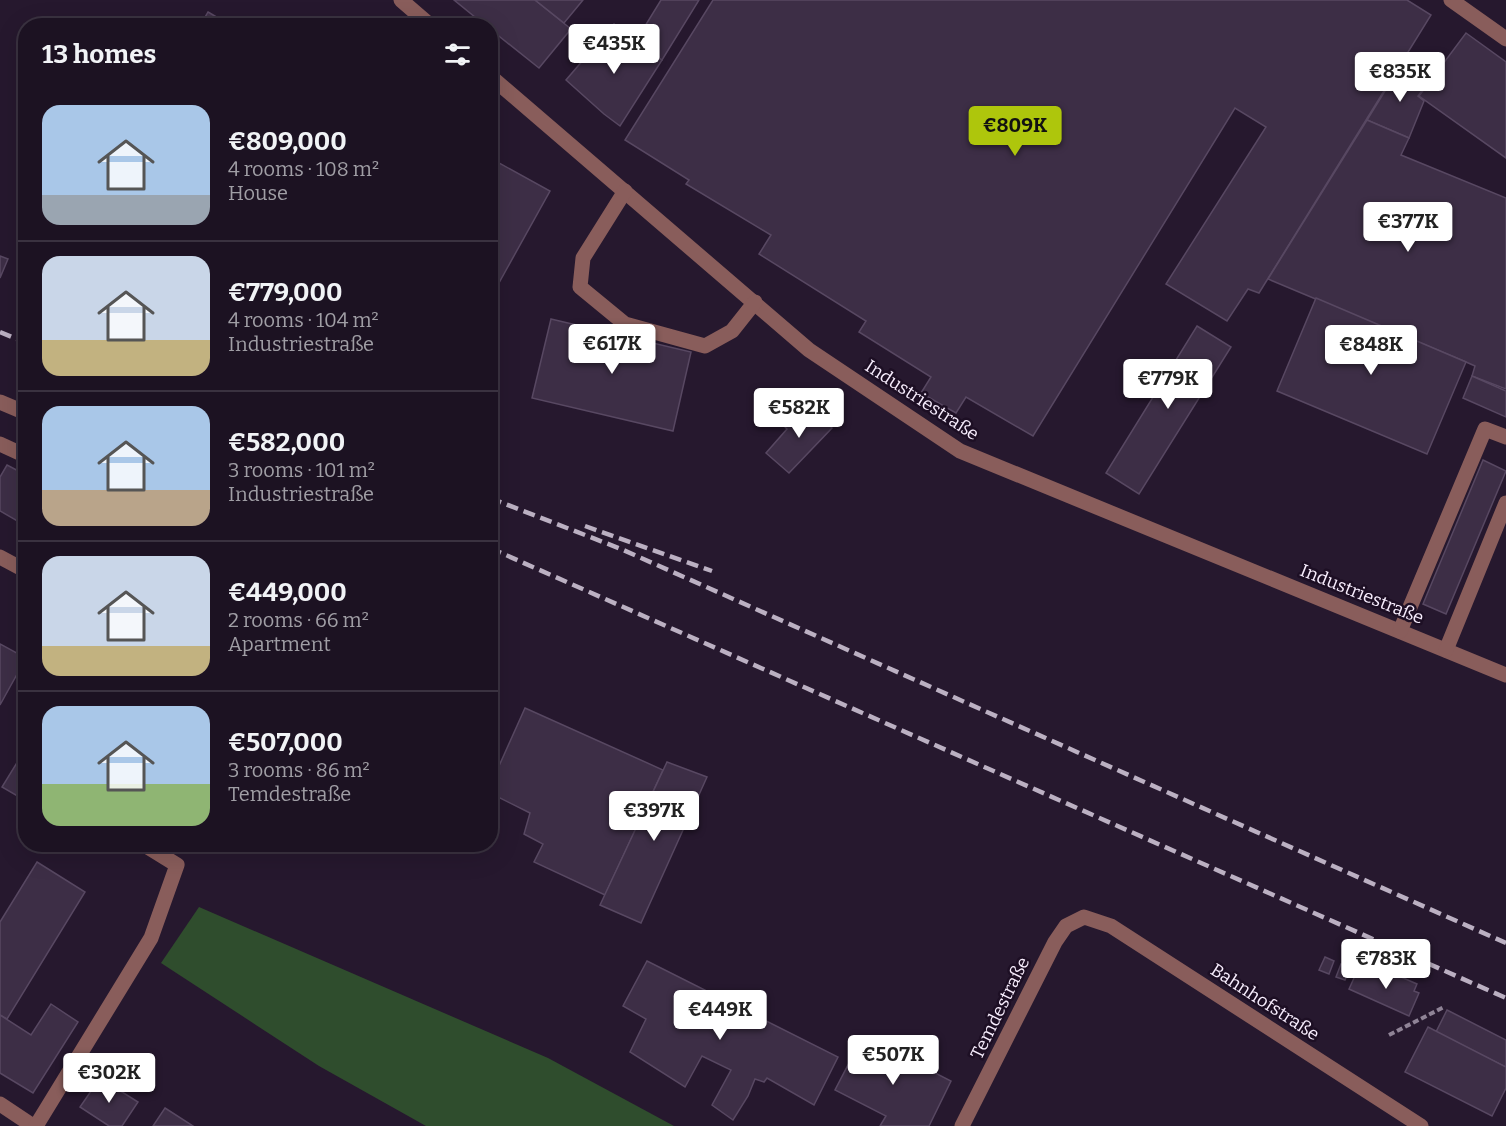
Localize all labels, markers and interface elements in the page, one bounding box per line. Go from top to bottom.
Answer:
pin: €435K [572,24,656,75]
text: €435K [583,31,645,55]
icon: filters [441,38,474,71]
text: 13 homes [42,39,156,70]
pin: €835K [1358,52,1442,103]
text: €835K [1369,59,1431,83]
pin: €809K [973,106,1057,157]
text: €809K [983,113,1047,137]
text: €809,000 [228,126,347,157]
icon: home [90,129,162,201]
text: 4 rooms · 108 m² [228,157,379,181]
text: House [228,181,288,205]
pin: €377K [1366,202,1450,253]
text: €377K [1377,209,1439,233]
text: €779,000 [228,277,343,308]
icon: home [90,280,162,352]
text: 4 rooms · 104 m² [228,308,379,332]
pin: €617K [570,324,654,375]
pin: €848K [1329,325,1413,376]
text: €617K [582,331,642,355]
text: Industriestraße [228,332,374,356]
text: €848K [1339,332,1403,356]
street label: Industriestraße [861,355,983,445]
pin: €779K [1126,359,1210,410]
text: €779K [1137,366,1199,390]
pin: €582K [757,388,841,439]
text: €582K [768,395,830,419]
text: €582,000 [228,427,345,458]
icon: home [90,430,162,502]
text: 3 rooms · 101 m² [228,458,375,482]
text: Industriestraße [228,482,374,506]
street label: Industriestraße [1297,559,1427,629]
text: €449,000 [228,577,347,608]
icon: home [90,580,162,652]
text: 2 rooms · 66 m² [228,608,369,632]
text: Apartment [228,632,331,656]
text: €507,000 [228,727,343,758]
icon: home [90,730,162,802]
text: 3 rooms · 86 m² [228,758,370,782]
text: Temdestraße [228,782,351,806]
pin: €397K [612,791,696,842]
text: €397K [623,798,685,822]
pin: €783K [1344,939,1428,990]
text: €783K [1355,946,1417,970]
street label: Temdestraße [966,953,1034,1063]
street label: Bahnhofstraße [1207,959,1323,1045]
pin: €449K [678,990,762,1041]
text: €449K [688,997,752,1021]
pin: €507K [851,1035,935,1086]
text: €507K [862,1042,924,1066]
pin: €302K [67,1053,151,1104]
text: €302K [77,1060,141,1084]

